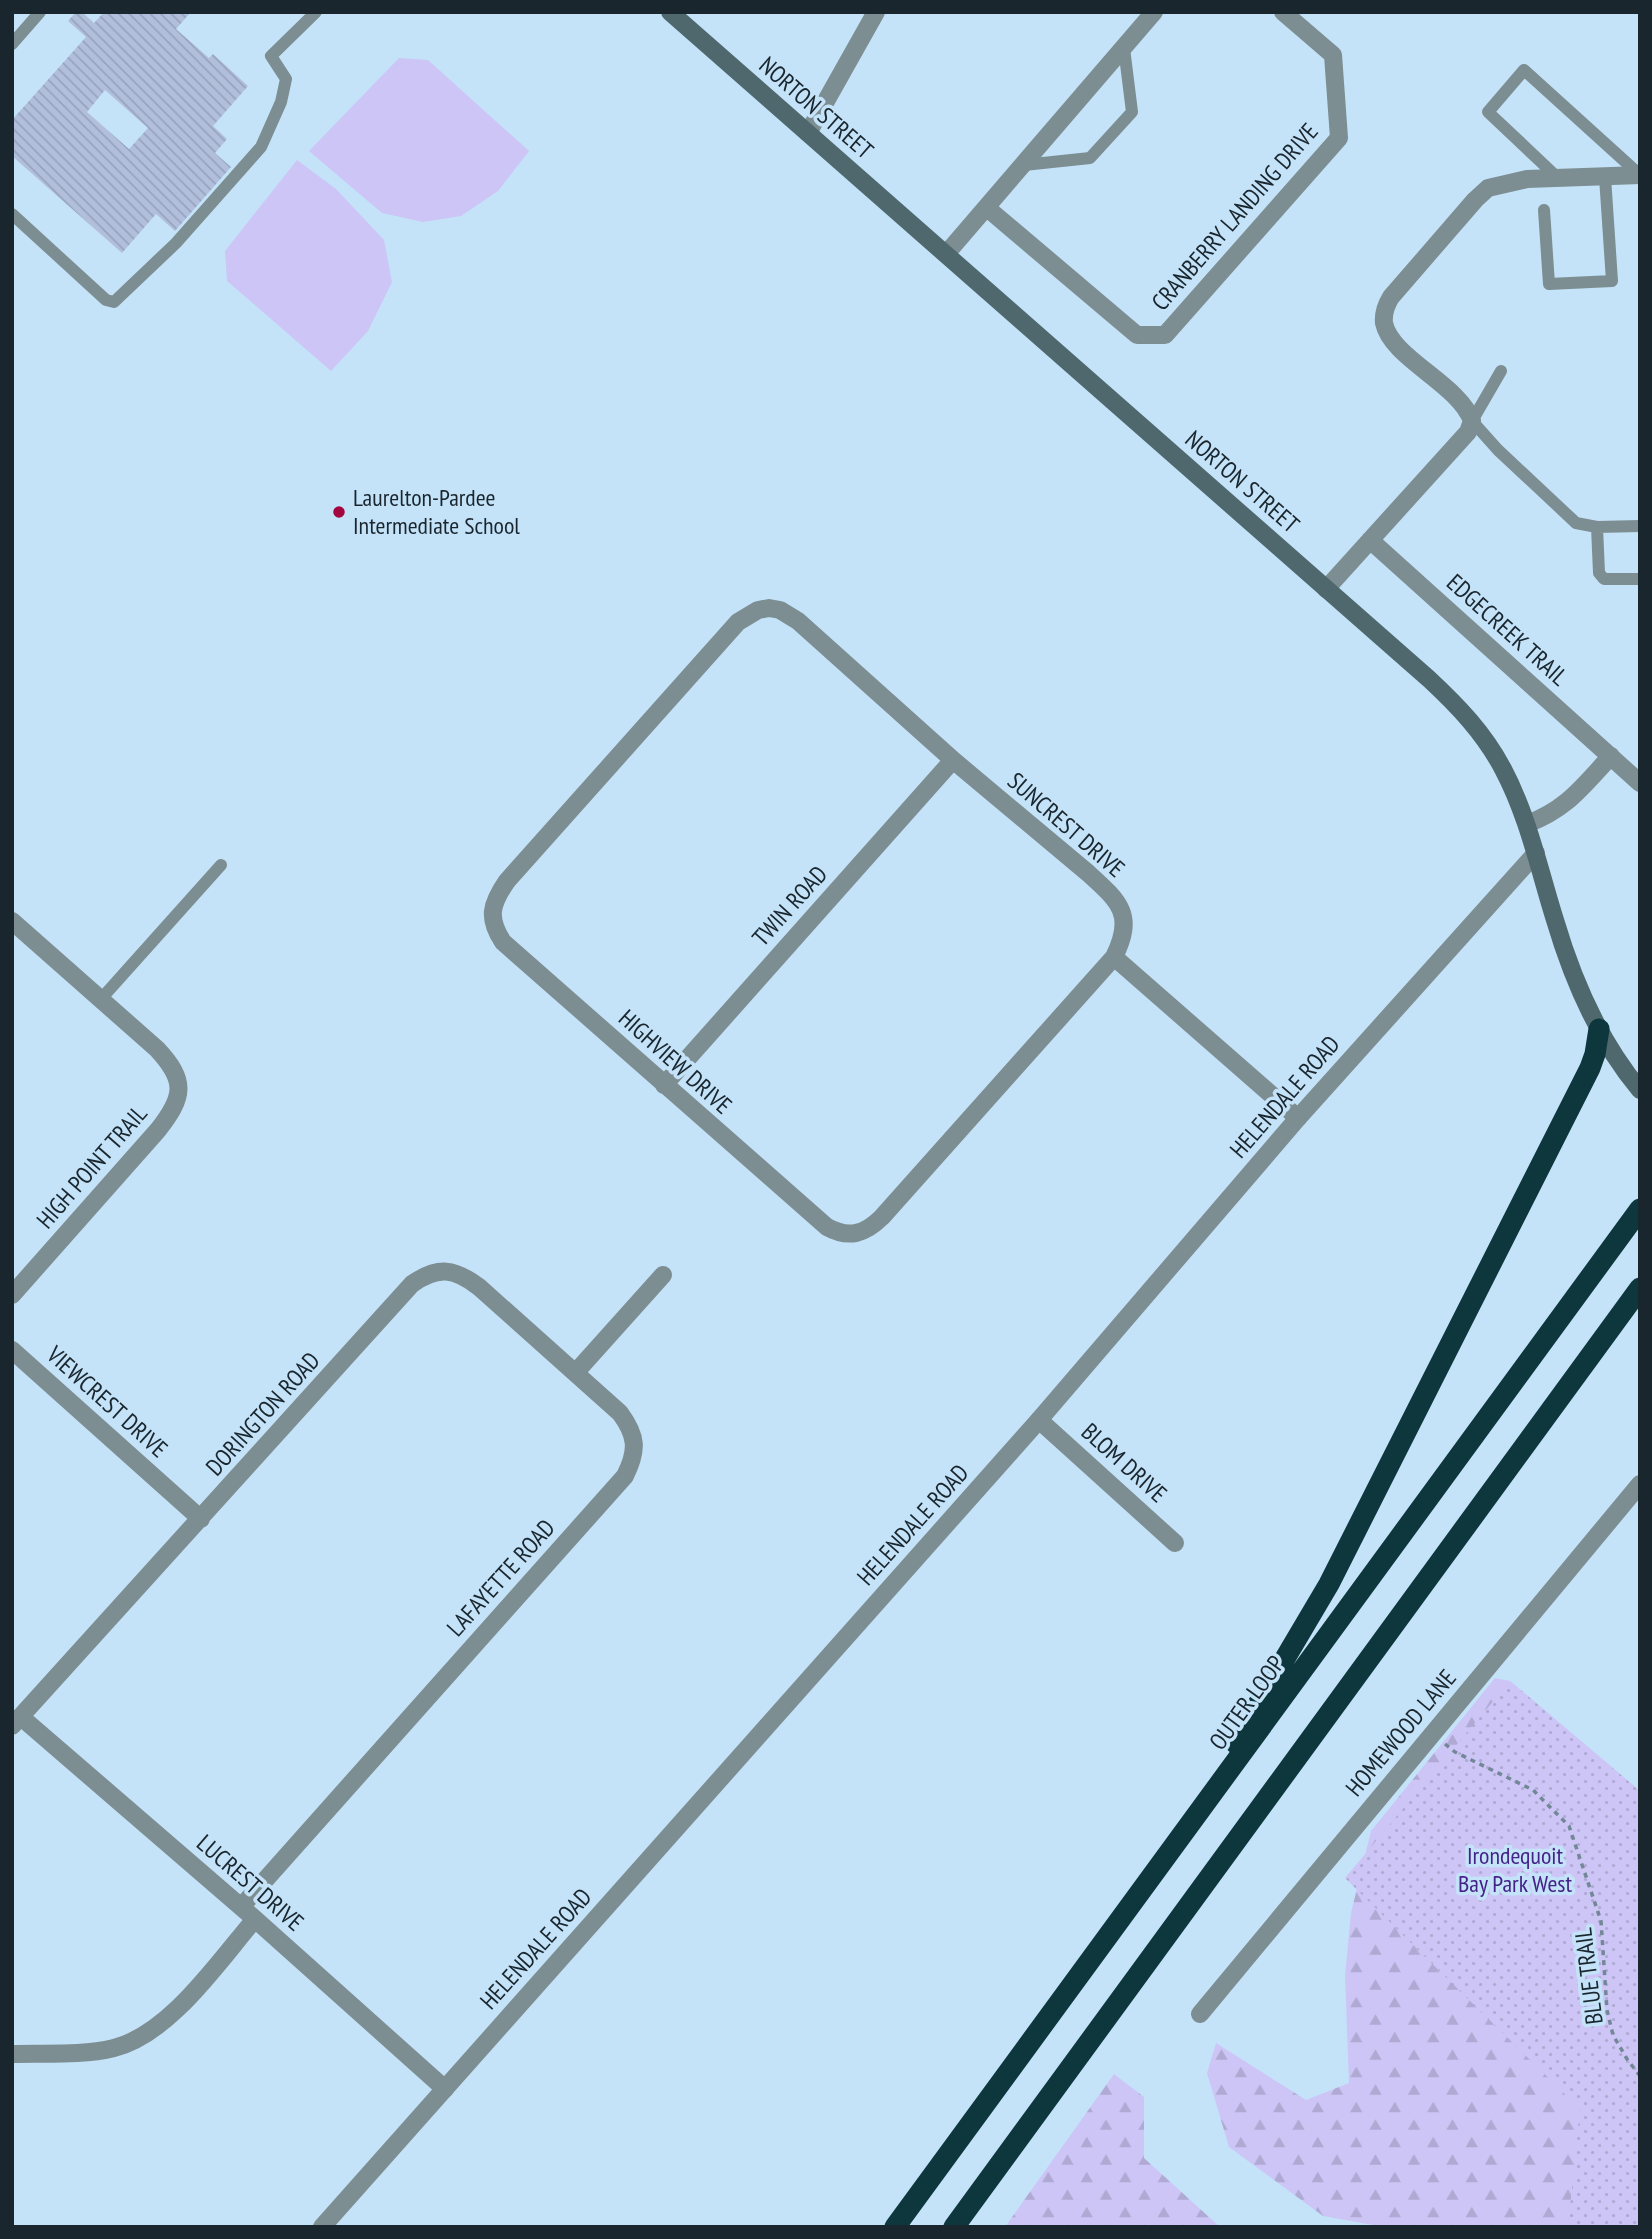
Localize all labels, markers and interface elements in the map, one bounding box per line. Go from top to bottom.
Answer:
street label: NORTON STREET [753,50,880,166]
street label: CRANBERRY LANDING DRIVE [1145,116,1325,317]
street label: NORTON STREET [1179,424,1306,540]
place label: Laurelton-Pardee Intermediate School [353,482,520,541]
marker: Laurelton-Pardee Intermediate School [331,504,347,520]
street label: EDGECREEK TRAIL [1440,567,1574,692]
street label: SUNCREST DRIVE [1001,765,1131,884]
street label: TWIN ROAD [745,859,834,952]
street label: HIGHVIEW DRIVE [612,1003,738,1121]
street label: HELENDALE ROAD [1223,1029,1346,1164]
street label: HIGH POINT TRAIL [30,1099,154,1235]
street label: VIEWCREST DRIVE [40,1339,174,1464]
street label: DORINGTON ROAD [199,1345,326,1482]
street label: BLOM DRIVE [1075,1416,1174,1509]
street label: HELENDALE ROAD [850,1458,975,1592]
street label: LAFAYETTE ROAD [440,1513,561,1643]
street label: OUTER LOOP [1202,1649,1291,1756]
street label: HOMEWOOD LANE [1339,1663,1463,1802]
street label: LUCREST DRIVE [190,1828,310,1938]
park label: Irondequoit Bay Park West [1458,1840,1572,1899]
street label: HELENDALE ROAD [473,1882,598,2016]
street label: BLUE TRAIL [1567,1926,1610,2026]

